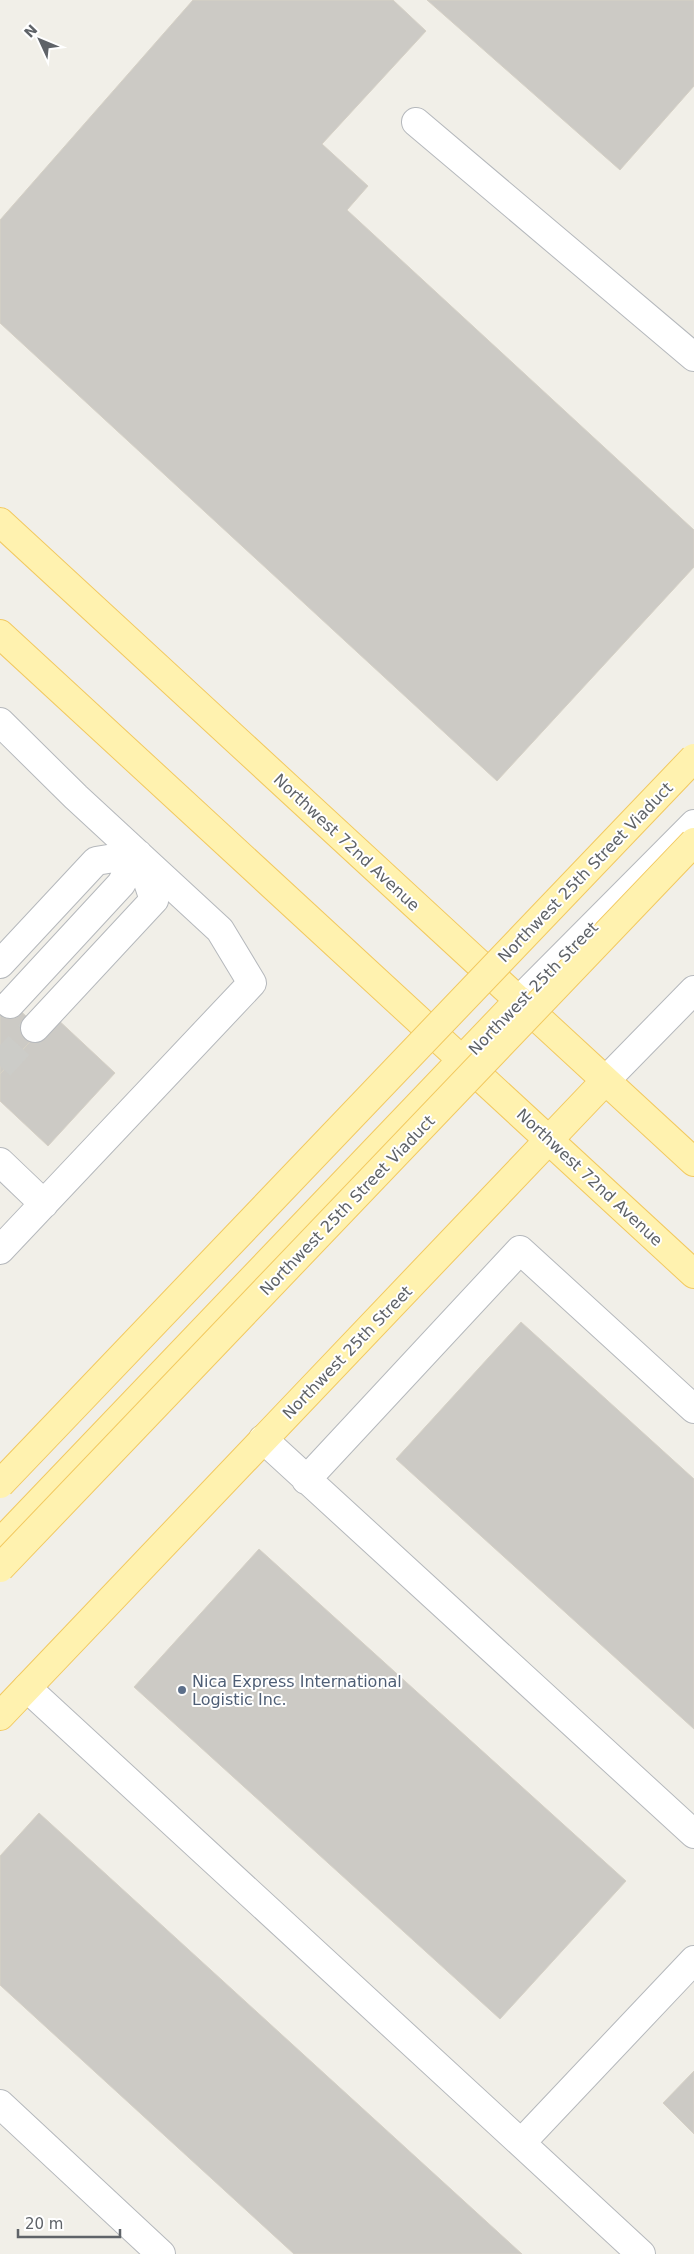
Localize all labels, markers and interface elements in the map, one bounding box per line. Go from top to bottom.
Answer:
north arrow [15,15,65,65]
text: N [21,21,40,41]
street label: Northwest 72nd Avenue [270,770,424,915]
street label: Northwest 25th Street Viaduct [494,778,677,966]
street label: Northwest 25th Street [465,918,602,1059]
street label: Northwest 72nd Avenue [513,1105,667,1250]
street label: Northwest 25th Street Viaduct [256,1111,439,1299]
street label: Northwest 25th Street [279,1282,416,1423]
place label: Nica Express International Logistic Inc. [192,1672,402,1709]
marker: Nica Express International Logistic Inc. [176,1684,188,1696]
scale bar [18,2206,120,2238]
text: 20 m [25,2215,63,2233]

